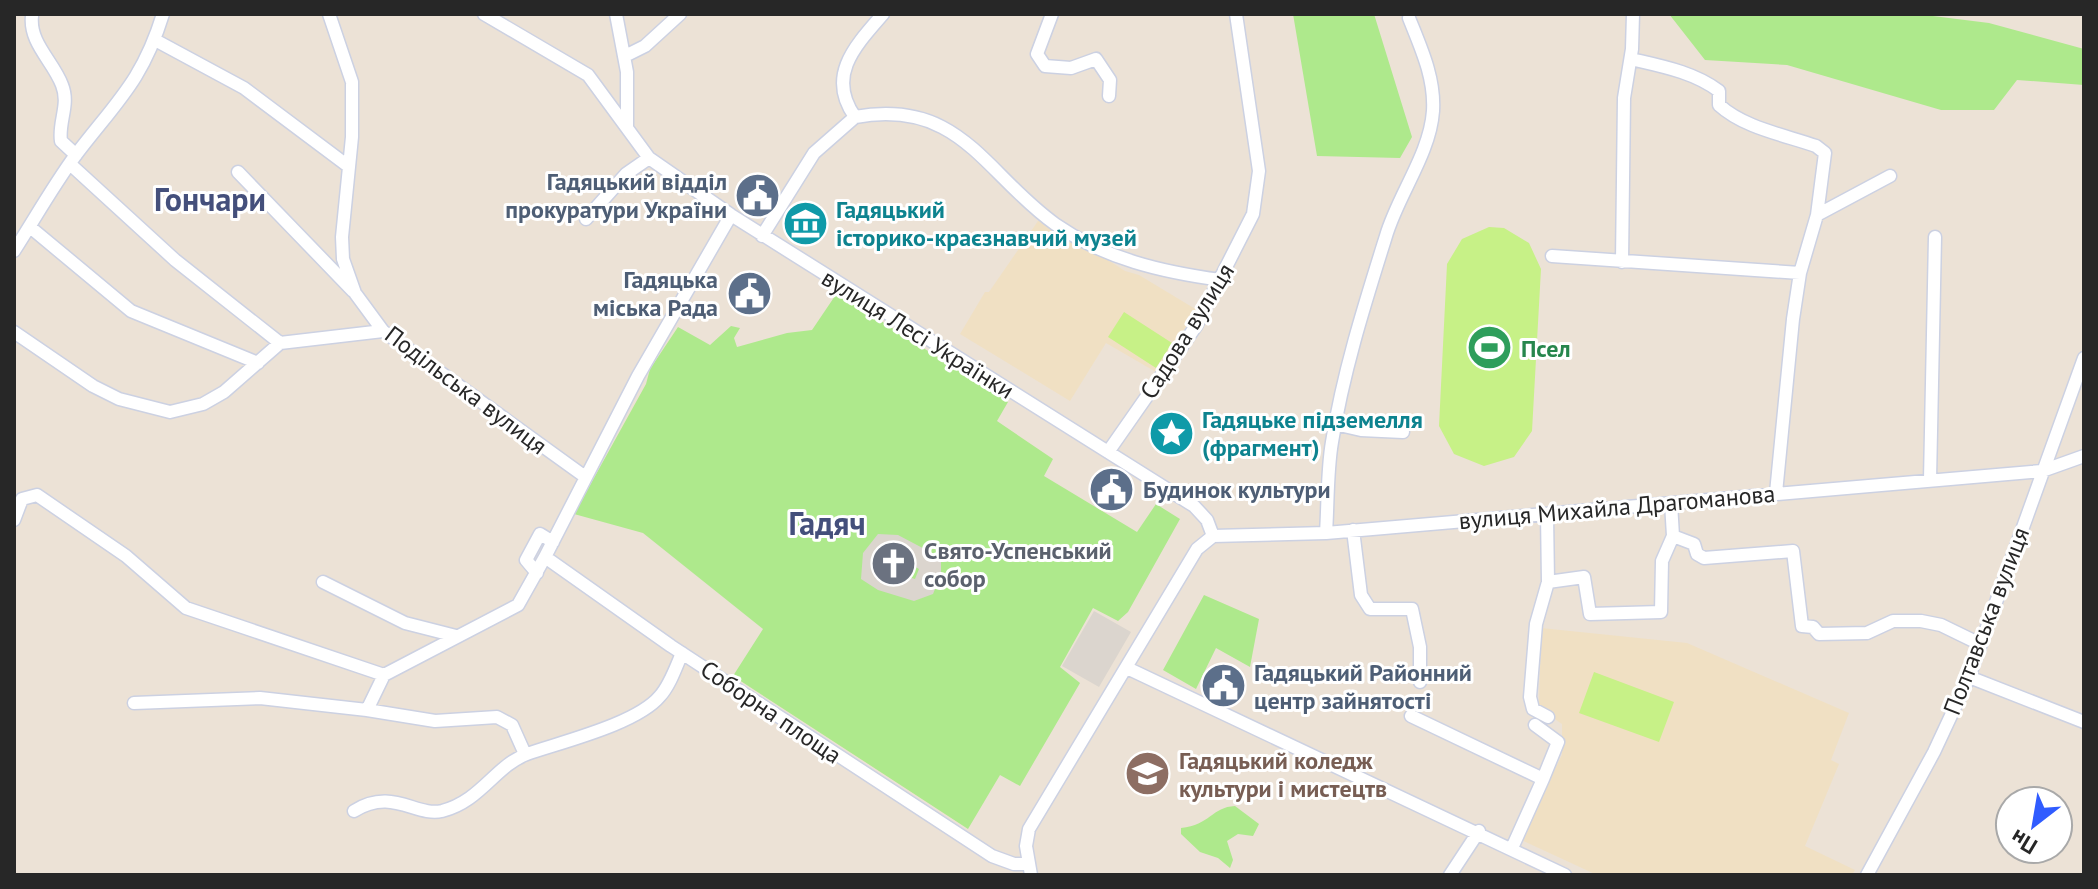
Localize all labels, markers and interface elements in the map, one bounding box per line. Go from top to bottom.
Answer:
place label: Гадяцький відділ прокуратури України [505,166,727,225]
public building icon: Гадяцький відділ прокуратури України [734,171,782,219]
district label: Гончари [154,178,266,220]
place label: Гадяцький історико-краєзнавчий музей [836,194,1137,253]
museum icon: Гадяцький історико-краєзнавчий музей [781,199,829,247]
street label: Садова вулиця [1133,257,1241,405]
street label: вулиця Лесі Українки [816,262,1020,406]
place label: Гадяцька міська Рада [593,264,718,323]
public building icon: Гадяцька міська Рада [725,269,773,317]
street label: Подільська вулиця [379,319,553,461]
sports icon: Псел [1466,324,1514,372]
place label: Псел [1521,333,1571,364]
place label: Гадяцьке підземелля (фрагмент) [1202,404,1423,463]
place icon: Гадяцьке підземелля (фрагмент) [1147,409,1195,457]
public building icon: Будинок культури [1088,465,1136,513]
place label: Будинок культури [1143,474,1331,505]
street label: вулиця Михайла Драгоманова [1457,478,1777,536]
district label: Гадяч [788,502,866,544]
street label: Полтавська вулиця [1936,523,2036,719]
place label: Свято-Успенський собор [924,535,1112,594]
church icon: Свято-Успенський собор [869,540,917,588]
street label: Соборна площа [695,653,847,771]
place label: Гадяцький Районний центр зайнятості [1254,657,1472,716]
public building icon: Гадяцький Районний центр зайнятості [1199,662,1247,710]
place label: Гадяцький коледж культури і мистецтв [1179,745,1387,804]
school or university icon: Гадяцький коледж культури і мистецтв [1124,750,1172,798]
north arrow [1994,785,2074,865]
text: Пн [2005,823,2042,861]

